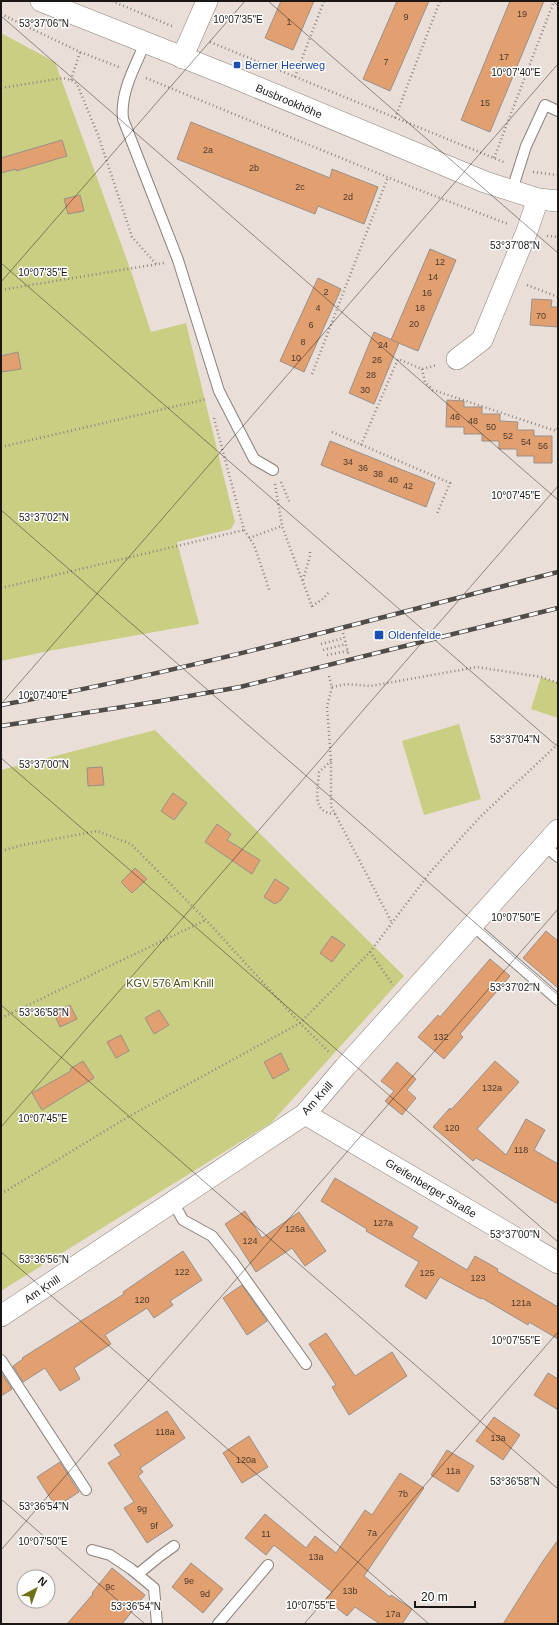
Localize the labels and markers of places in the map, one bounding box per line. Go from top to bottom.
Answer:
place label: Berner Heerweg [245,59,325,71]
marker: Berner Heerweg [232,60,242,70]
marker: Oldenfelde [373,629,385,641]
place label: Oldenfelde [388,629,441,641]

